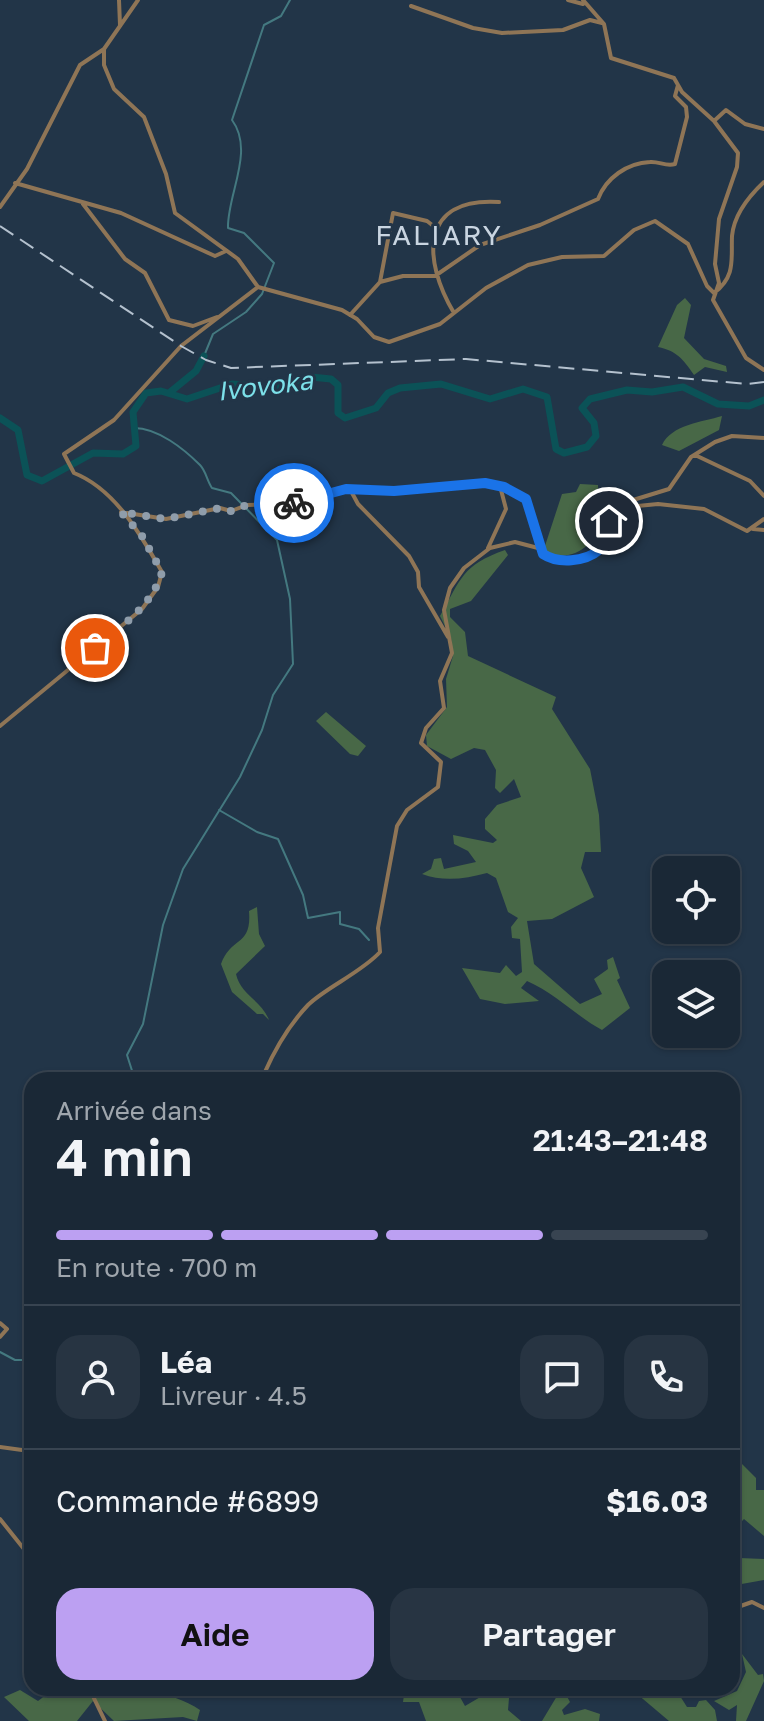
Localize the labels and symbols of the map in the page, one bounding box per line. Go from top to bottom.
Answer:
district label: FALIARY [375,218,503,251]
water label: Ivovoka [215,364,316,407]
courier [254,463,334,543]
pin [575,487,643,555]
pin [61,614,129,682]

